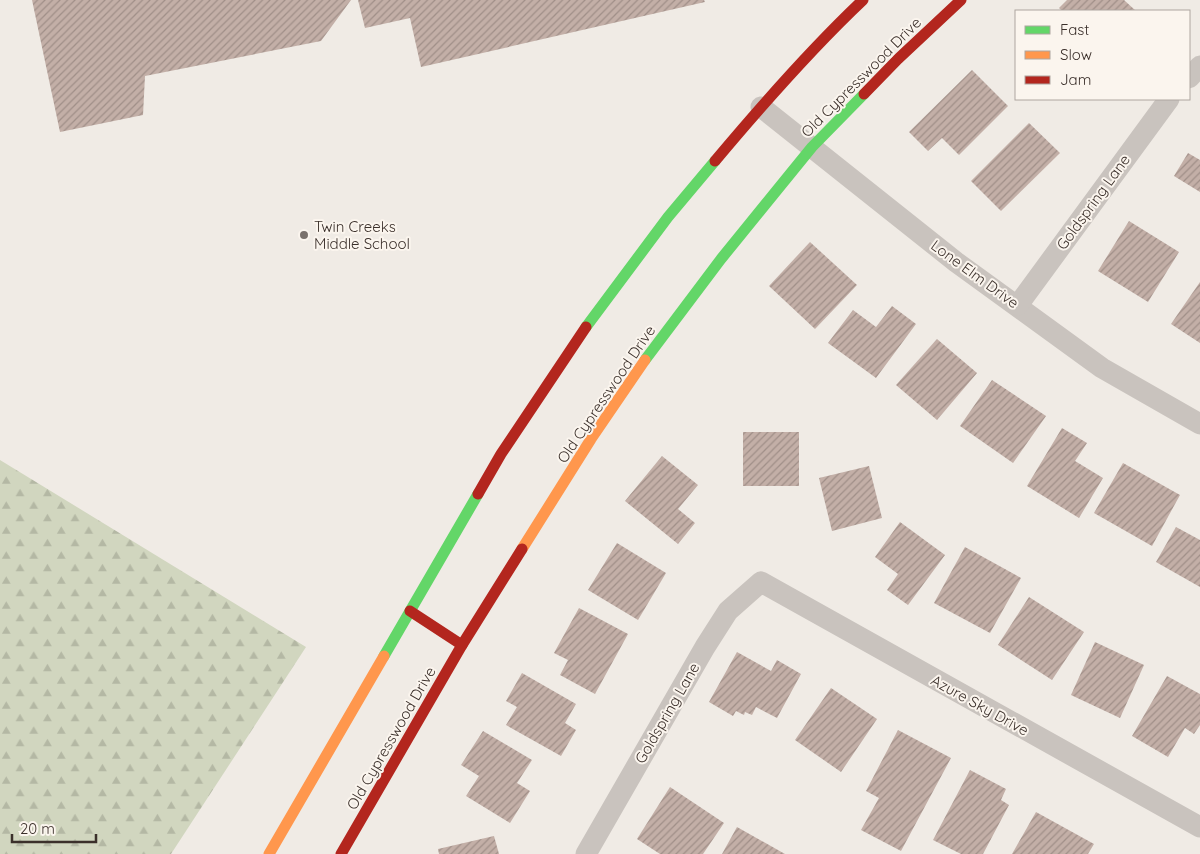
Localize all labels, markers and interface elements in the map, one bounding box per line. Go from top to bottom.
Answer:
legend [1015,10,1190,100]
street label: Old Cypresswood Drive [797,13,925,141]
text: Fast [1060,20,1089,39]
text: Slow [1060,45,1092,64]
text: Jam [1060,70,1091,89]
street label: Goldspring Lane [1052,151,1134,253]
place label: Twin Creeks Middle School [314,217,410,253]
marker: Twin Creeks Middle School [298,229,310,241]
street label: Lone Elm Drive [927,236,1023,312]
street label: Old Cypresswood Drive [553,322,659,466]
street label: Goldspring Lane [630,659,704,767]
street label: Old Cypresswood Drive [342,663,440,813]
street label: Azure Sky Drive [928,670,1032,740]
scale bar [12,812,96,844]
text: 20 m [20,819,55,838]

